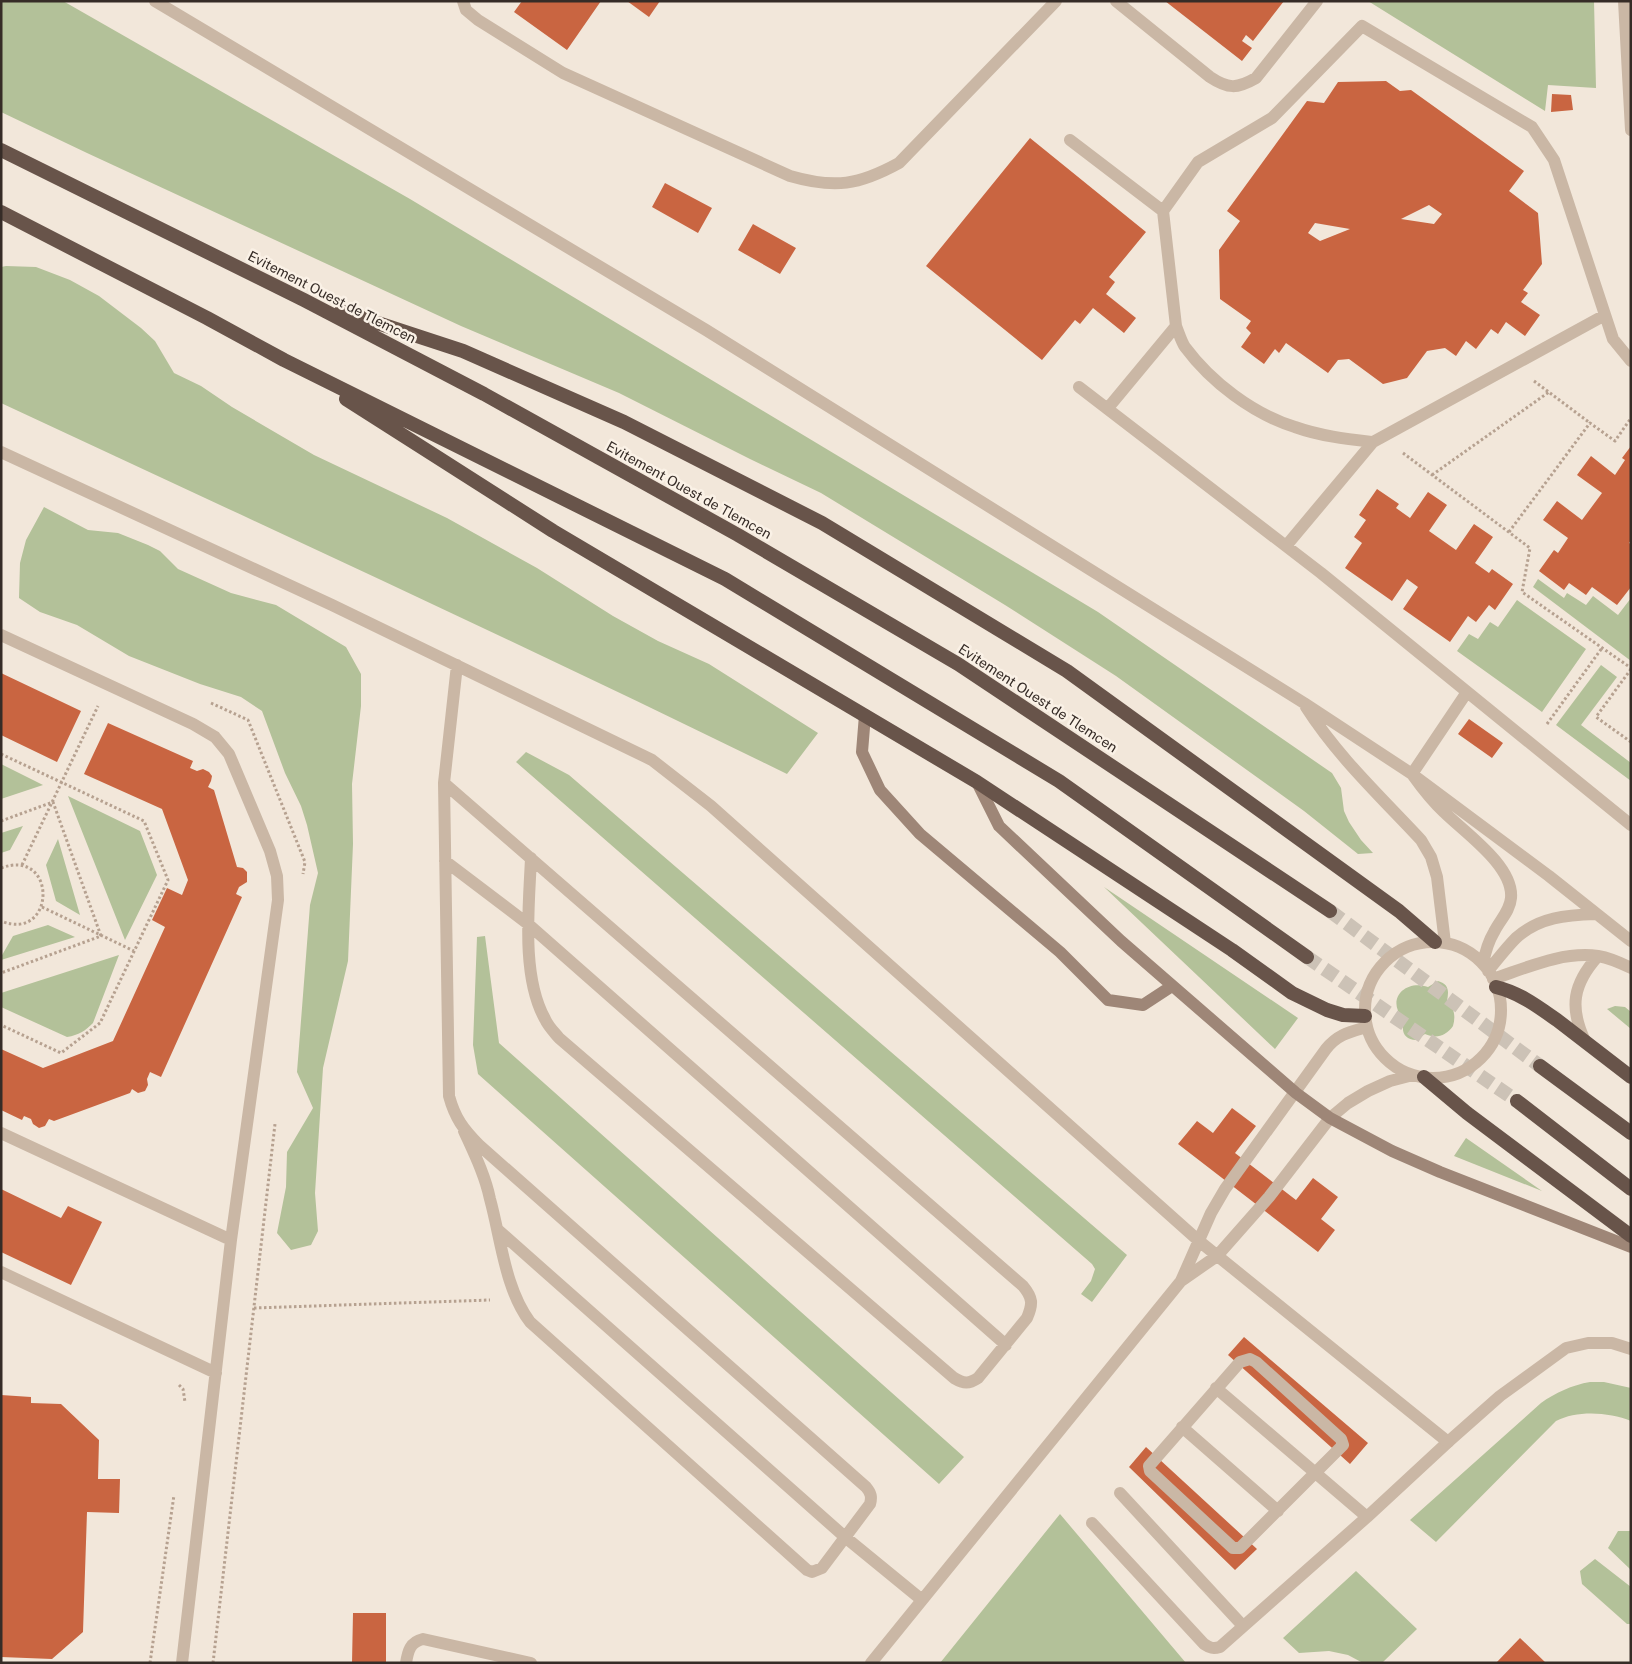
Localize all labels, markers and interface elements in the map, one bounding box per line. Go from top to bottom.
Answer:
street label: Evitement Ouest de Tlemcen [245,248,419,346]
street label: Evitement Ouest de Tlemcen [604,438,774,542]
street label: Evitement Ouest de Tlemcen [956,641,1120,755]

